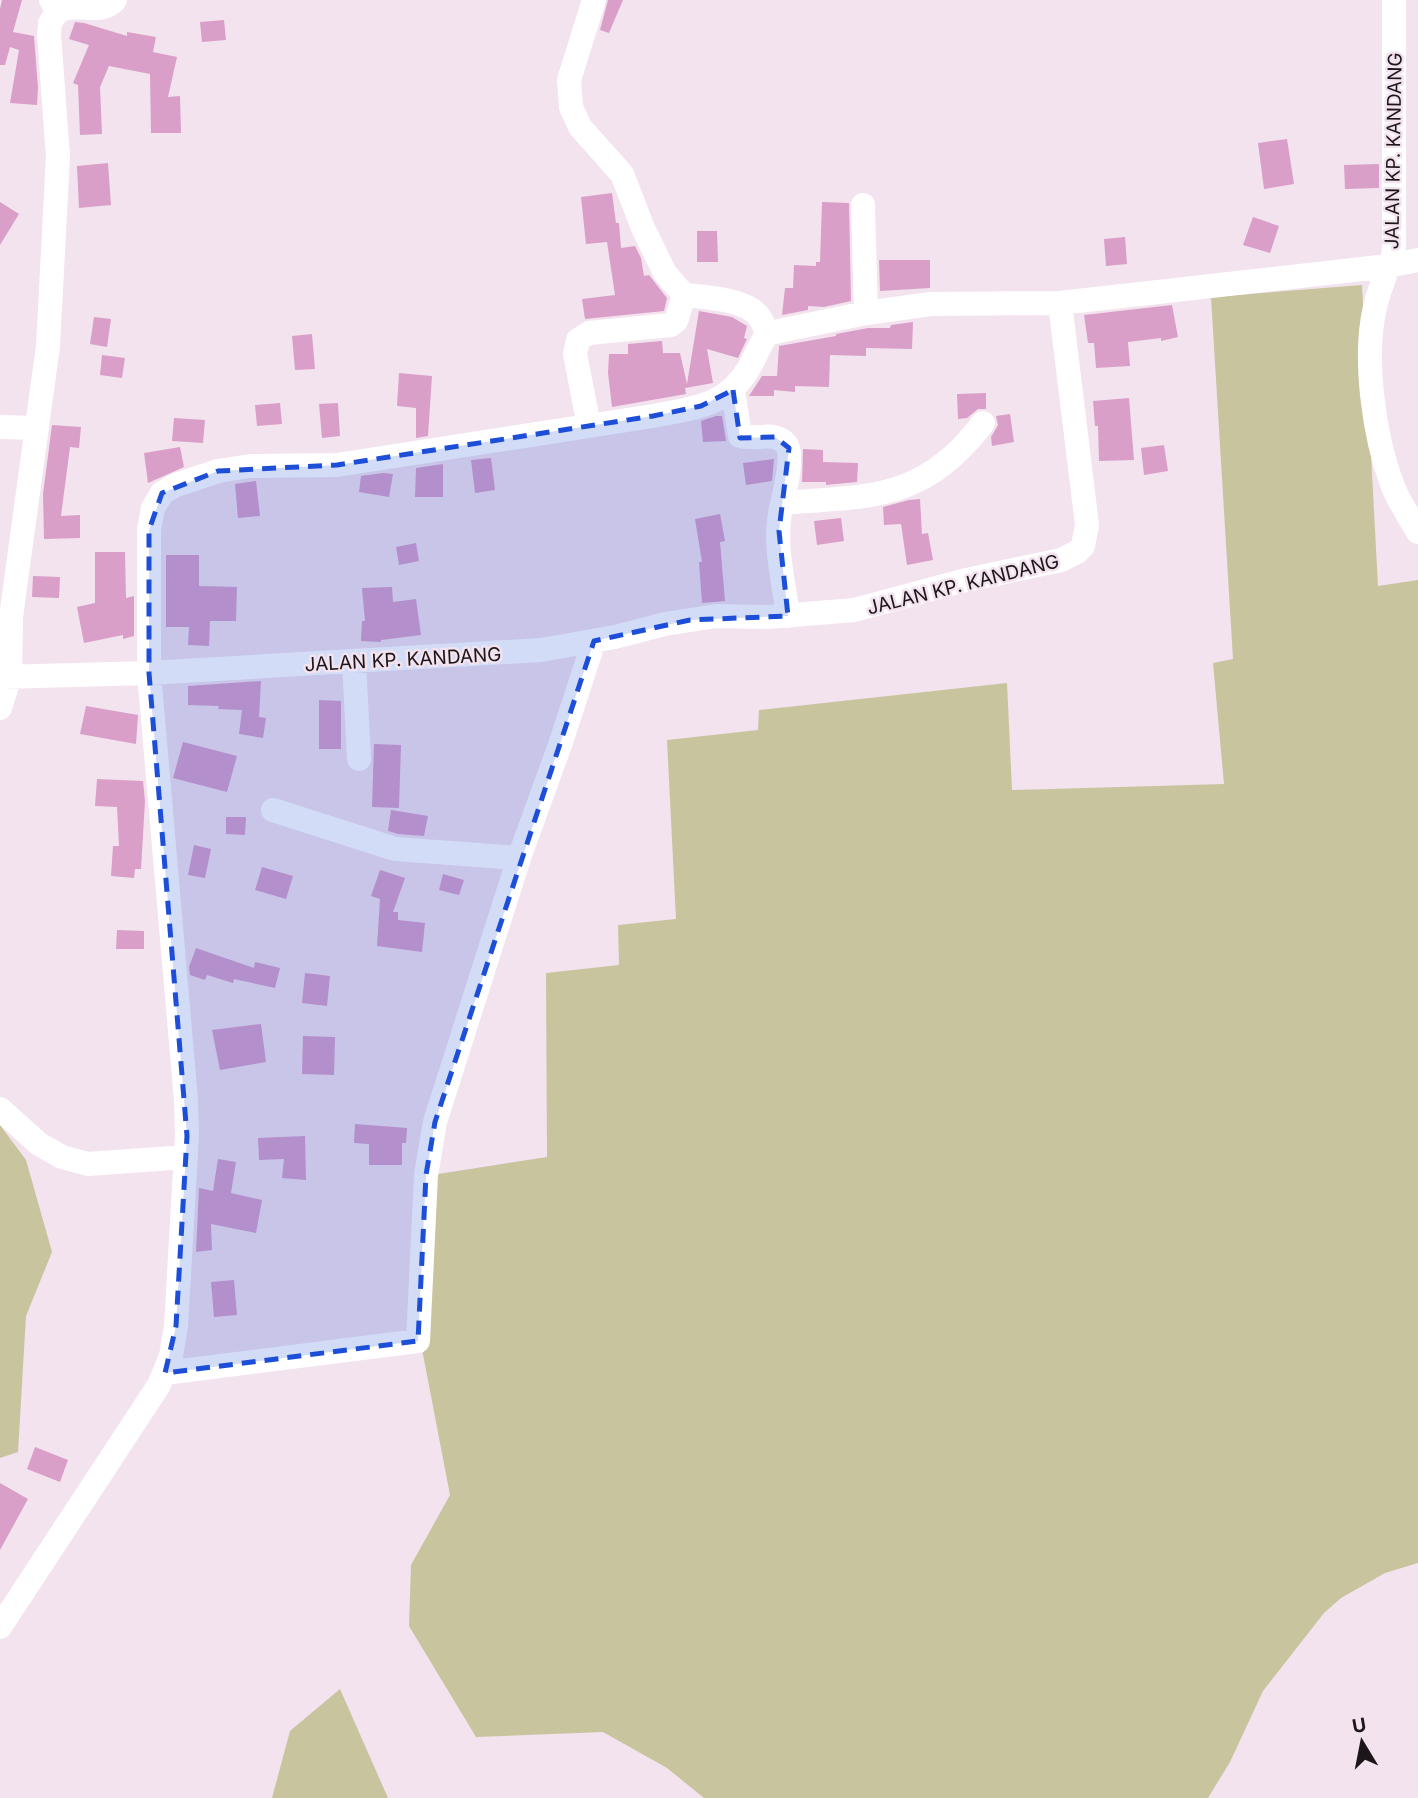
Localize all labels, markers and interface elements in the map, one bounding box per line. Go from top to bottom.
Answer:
street label: JALAN KP. KANDANG [1380,52,1407,250]
street label: JALAN KP. KANDANG [865,549,1061,619]
street label: JALAN KP. KANDANG [304,643,502,676]
north arrow [1327,1707,1397,1777]
text: U [1350,1713,1368,1738]

